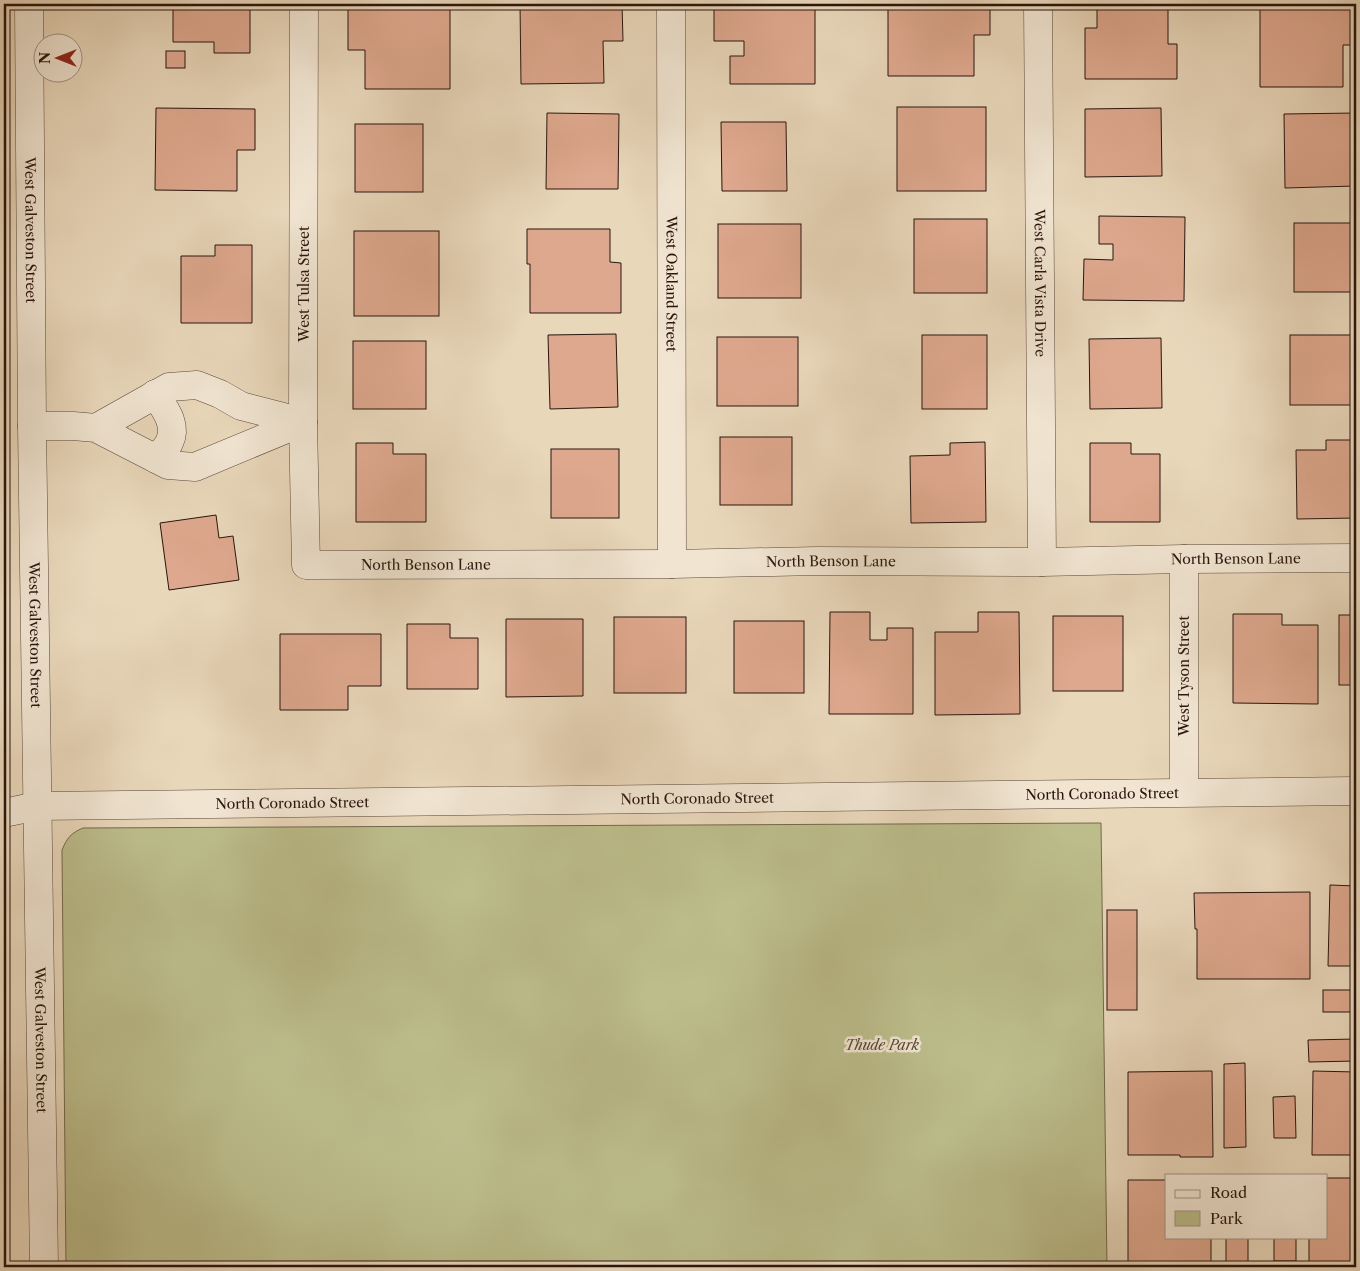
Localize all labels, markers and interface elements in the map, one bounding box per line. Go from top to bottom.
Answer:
north arrow [32,32,82,82]
text: N [36,52,54,64]
street label: West Galveston Street [21,156,40,303]
street label: West Carla Vista Drive [1030,208,1050,357]
street label: West Oakland Street [662,215,681,352]
street label: West Tulsa Street [295,226,313,343]
street label: North Benson Lane [1171,549,1301,568]
street label: North Benson Lane [766,552,896,571]
street label: North Benson Lane [361,555,491,574]
street label: West Galveston Street [25,561,45,708]
street label: West Tyson Street [1175,616,1193,737]
street label: North Coronado Street [1025,784,1179,804]
street label: North Coronado Street [620,789,774,808]
street label: North Coronado Street [215,793,369,813]
street label: West Galveston Street [31,966,51,1113]
park label: Thude Park [845,1036,920,1054]
legend [1165,1174,1328,1238]
text: Road [1210,1183,1247,1202]
text: Park [1210,1209,1244,1228]

